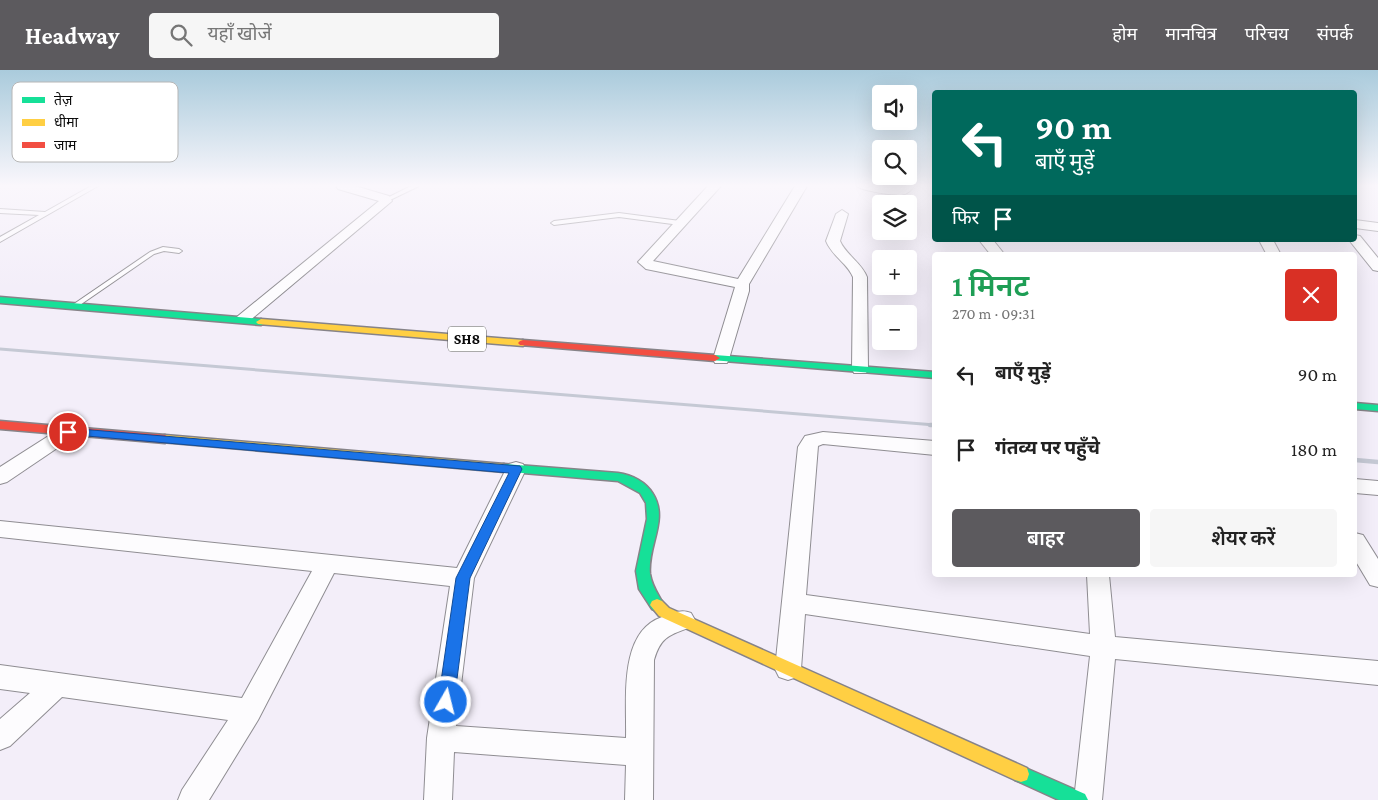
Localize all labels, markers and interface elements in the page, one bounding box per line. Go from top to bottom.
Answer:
search box [149,13,499,58]
icon: search [167,21,195,49]
text: Headway [25,22,119,49]
text: यहाँ खोजें [207,23,272,44]
text: होम [1112,24,1137,44]
text: मानचित्र [1165,24,1217,44]
text: परिचय [1245,24,1289,44]
text: संपर्क [1317,24,1353,44]
legend [12,82,178,162]
map controls [872,85,917,350]
button: sound [872,85,917,130]
text: तेज़ [54,91,73,108]
text: 90 m [1035,108,1112,147]
icon: left [952,110,1017,175]
text: धीमा [54,114,79,130]
text: जाम [54,137,77,153]
button: search [872,140,917,185]
text: बाएँ मुड़ें [1035,149,1094,174]
button: layers [872,195,917,240]
icon: arrive [989,205,1017,233]
text: फिर [952,207,979,228]
button: + [872,250,917,295]
text: 1 मिनट [952,269,1029,302]
button: close [1285,269,1337,321]
button: − [872,305,917,350]
text: 270 m · 09:31 [952,305,1035,322]
road number: SH8 [448,326,486,352]
icon: left [952,361,980,389]
text: बाएँ मुड़ें [995,362,1051,383]
text: 90 m [1298,364,1337,385]
pin [47,411,89,453]
icon: arrive [54,418,82,446]
icon: arrive [952,436,980,464]
text: गंतव्य पर पहुँचे [995,437,1100,458]
text: 180 m [1291,439,1337,460]
button: बाहर [952,509,1140,567]
button: शेयर करें [1150,509,1337,567]
position arrow [419,675,471,727]

